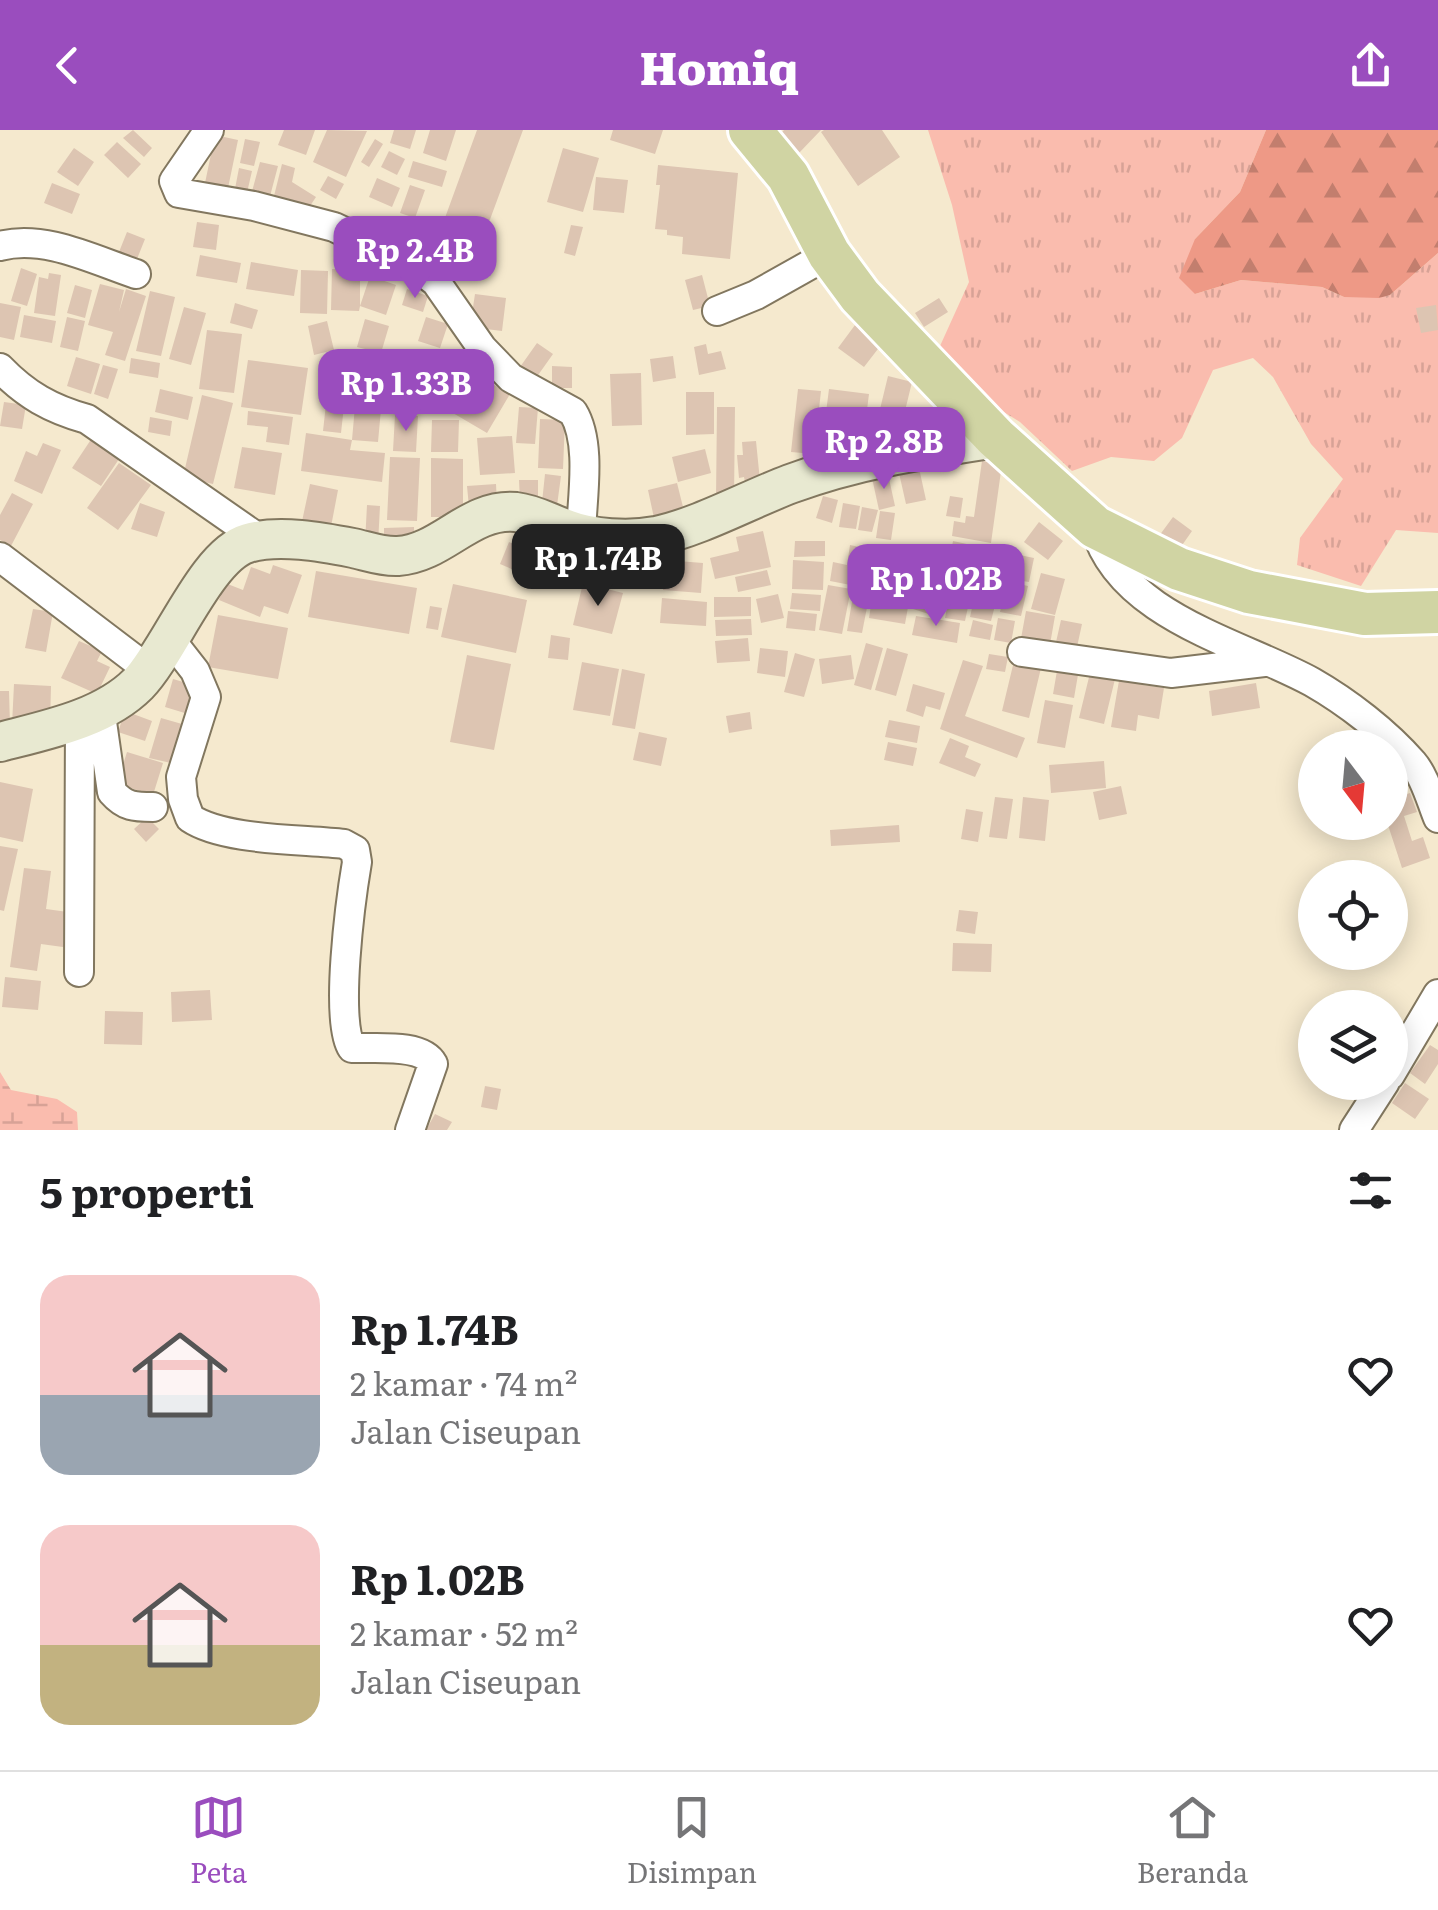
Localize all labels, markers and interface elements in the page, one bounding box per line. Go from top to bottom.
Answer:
text: Homiq [640,32,798,99]
icon: back [40,38,95,93]
icon: share [1343,38,1398,93]
pin: Rp 2.4B [323,216,507,301]
text: Rp 2.4B [356,224,474,272]
pin: Rp 1.33B [303,349,509,434]
text: Rp 1.33B [340,357,472,405]
pin: Rp 2.8B [792,407,976,492]
text: Rp 2.8B [824,415,944,463]
pin: Rp 1.74B [495,524,701,609]
text: Rp 1.74B [534,532,662,580]
pin: Rp 1.02B [833,544,1039,629]
text: Rp 1.02B [869,552,1003,600]
north arrow [1298,730,1408,840]
map controls [1298,730,1408,1100]
button: locate [1298,860,1408,970]
button: layers [1298,990,1408,1100]
text: 5 properti [40,1159,254,1221]
icon: filters [1343,1163,1398,1218]
text: Rp 1.74B [350,1296,519,1358]
icon: home [120,1315,240,1435]
icon: heart [1343,1348,1398,1403]
text: 2 kamar · 74 m² [350,1358,577,1406]
text: Jalan Ciseupan [350,1406,581,1454]
text: Rp 1.02B [350,1546,525,1608]
icon: home [120,1565,240,1685]
icon: heart [1343,1598,1398,1653]
text: 2 kamar · 52 m² [350,1608,578,1656]
text: Jalan Ciseupan [350,1656,581,1704]
tab: Peta [190,1790,247,1892]
tab: Disimpan [627,1790,757,1892]
tab: Beranda [1137,1790,1248,1892]

